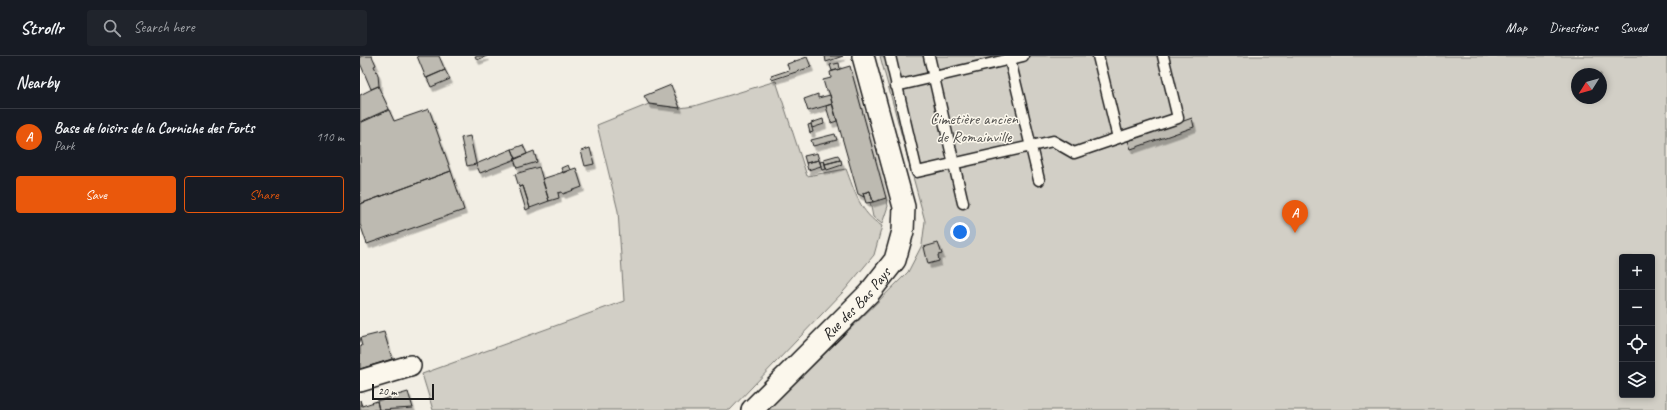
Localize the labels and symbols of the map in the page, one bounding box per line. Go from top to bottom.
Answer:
north arrow [1571,68,1607,104]
park label: Cimetière ancien de Romainville [930,109,1019,147]
pin: A [1282,200,1308,233]
your location [950,222,970,242]
street label: Rue des Bas Pays [818,262,896,344]
scale bar [372,382,434,401]

